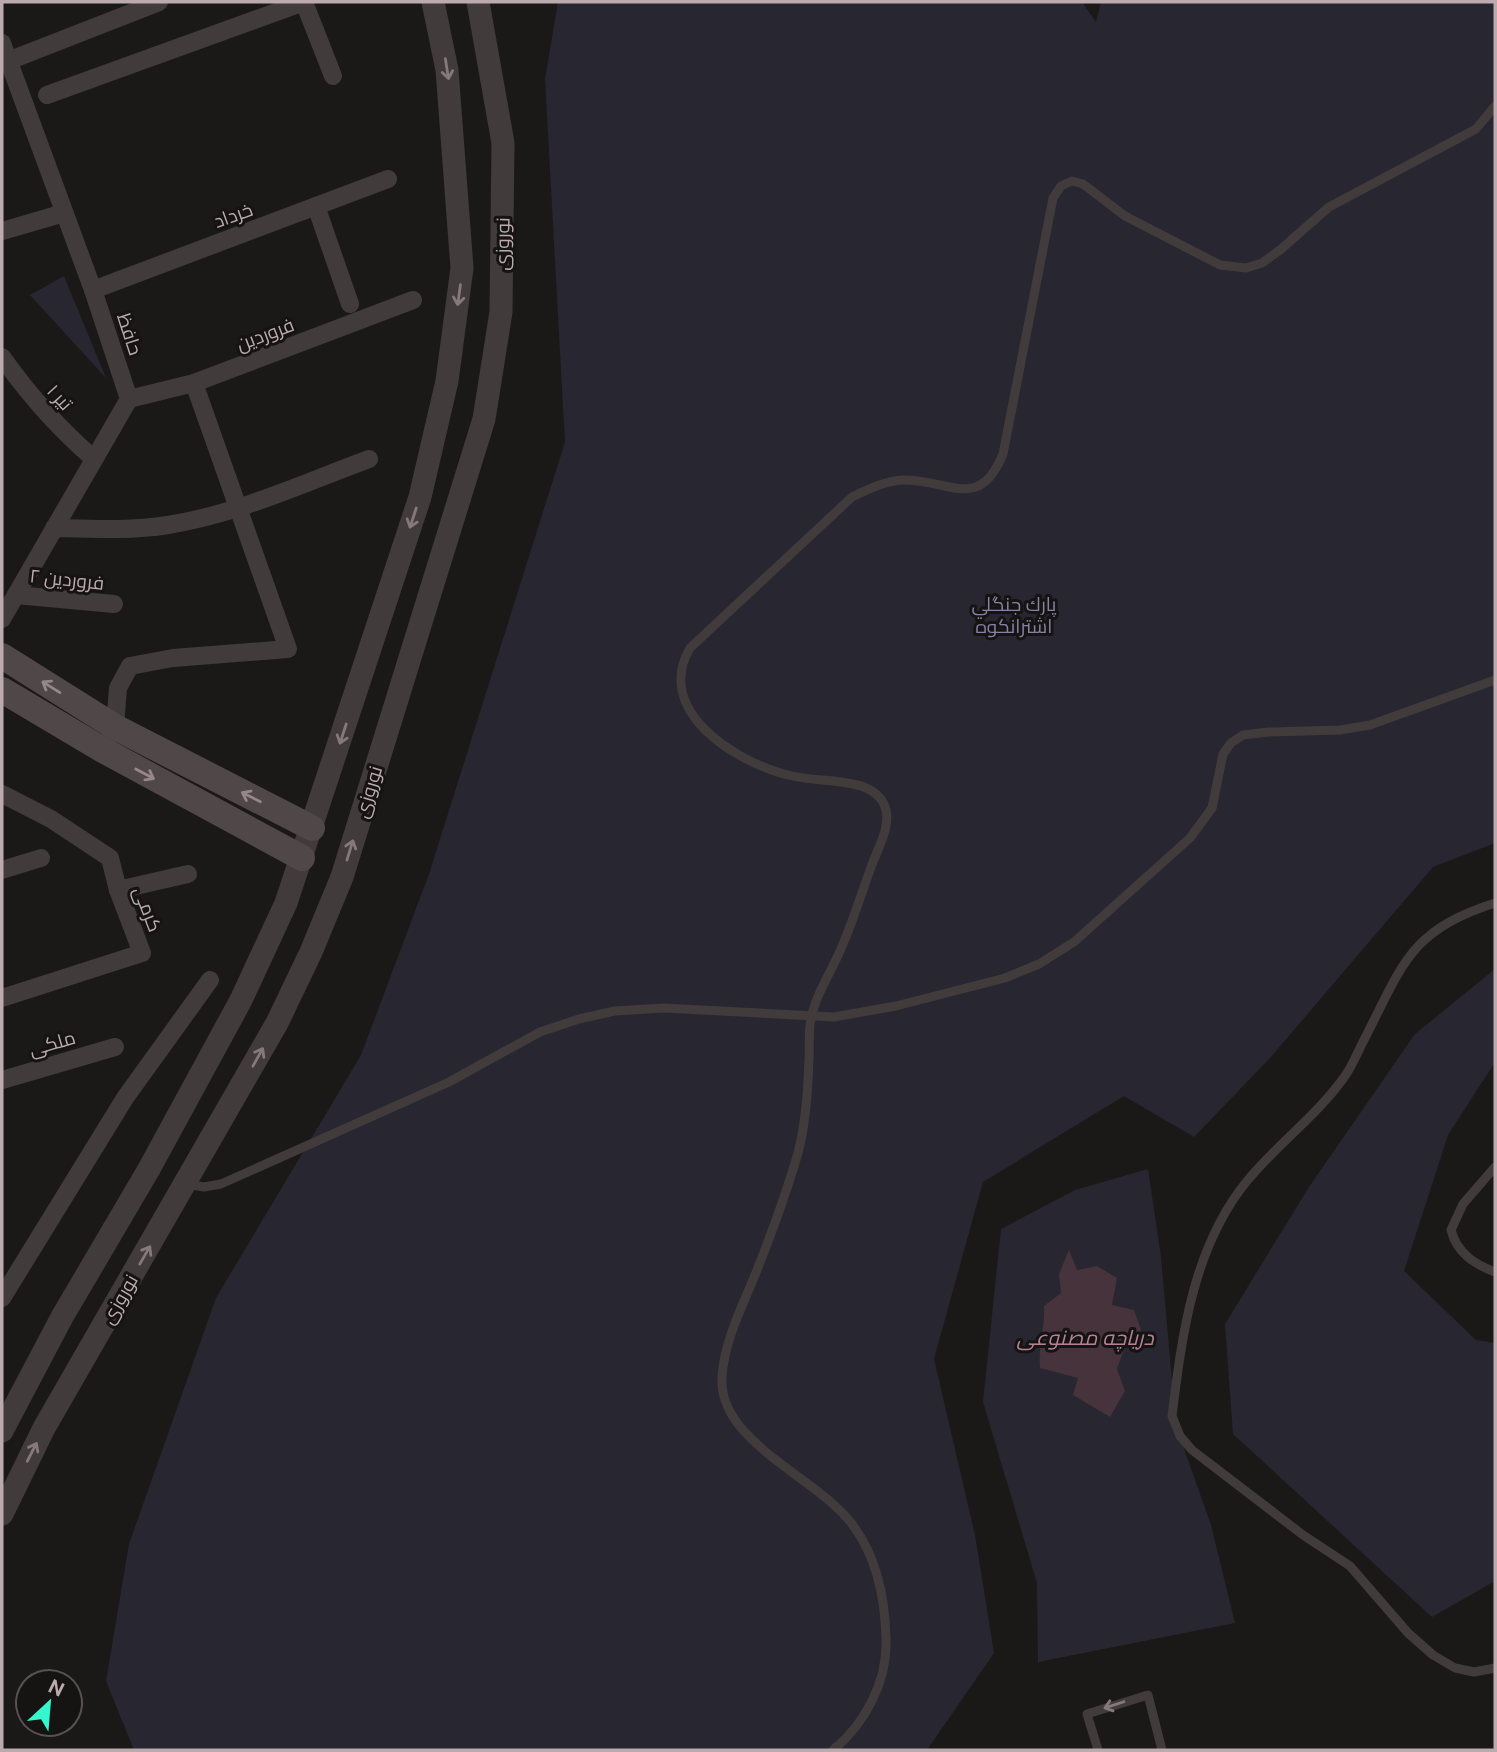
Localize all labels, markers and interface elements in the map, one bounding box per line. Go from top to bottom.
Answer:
one-way arrow [440,57,453,80]
street label: خرداد [211,198,256,233]
street label: نوروزی [491,217,514,271]
one-way arrow [452,283,465,306]
street label: حافظ [113,310,147,358]
street label: فروردین [233,313,297,356]
street label: تیر ۱ [42,380,77,415]
one-way arrow [406,506,419,528]
street label: فروردین ۲ [29,564,105,595]
park label: پارك جنگلي اشترانكوه [972,593,1056,638]
one-way arrow [42,680,62,694]
one-way arrow [335,723,348,745]
street label: نوروزی [350,763,387,821]
one-way arrow [135,767,155,781]
one-way arrow [241,789,262,803]
one-way arrow [344,839,357,861]
street label: کرمی [128,883,167,935]
street label: ملکی [26,1026,78,1061]
one-way arrow [251,1048,265,1068]
one-way arrow [138,1246,152,1266]
street label: نوروزی [96,1270,143,1328]
water label: دریاچه مصنوعی [1016,1325,1154,1352]
one-way arrow [25,1443,39,1463]
north arrow [14,1668,84,1738]
text: N [45,1675,68,1701]
one-way arrow [1103,1700,1125,1713]

